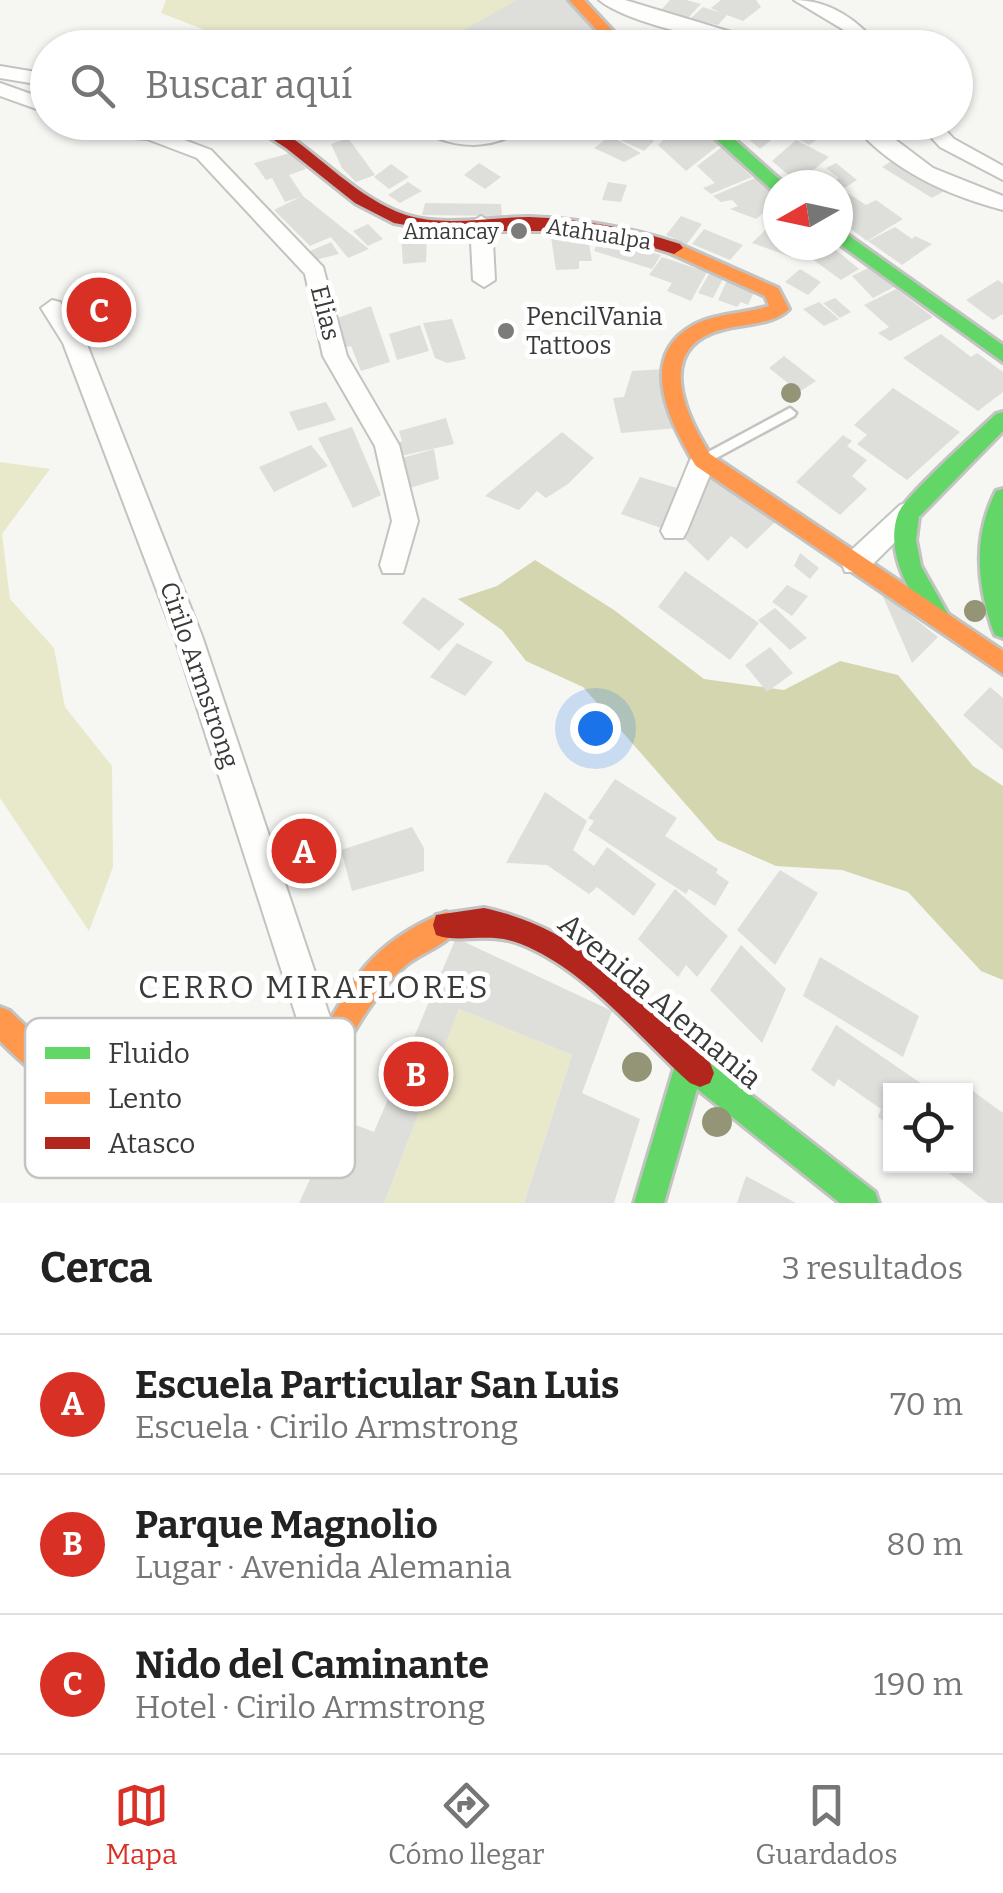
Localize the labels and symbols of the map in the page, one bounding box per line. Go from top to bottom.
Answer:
north arrow [763,170,853,260]
street label: Atahualpa [545,212,653,256]
place label: Amancay [403,218,499,245]
marker: Amancay [508,220,530,242]
pin: C [66,272,132,348]
street label: Elias [304,282,346,344]
place label: PencilVania Tattoos [526,302,663,361]
marker: PencilVania Tattoos [495,320,517,342]
street label: Cirilo Armstrong [153,578,245,772]
your location [570,703,621,754]
pin: A [272,814,336,888]
street label: Avenida Alemania [551,906,769,1096]
district label: CERRO MIRAFLORES [138,968,490,1006]
legend [25,1018,355,1178]
pin: B [384,1036,448,1112]
text: Fluido [108,1037,190,1070]
text: Lento [108,1082,182,1115]
text: Atasco [108,1127,195,1160]

